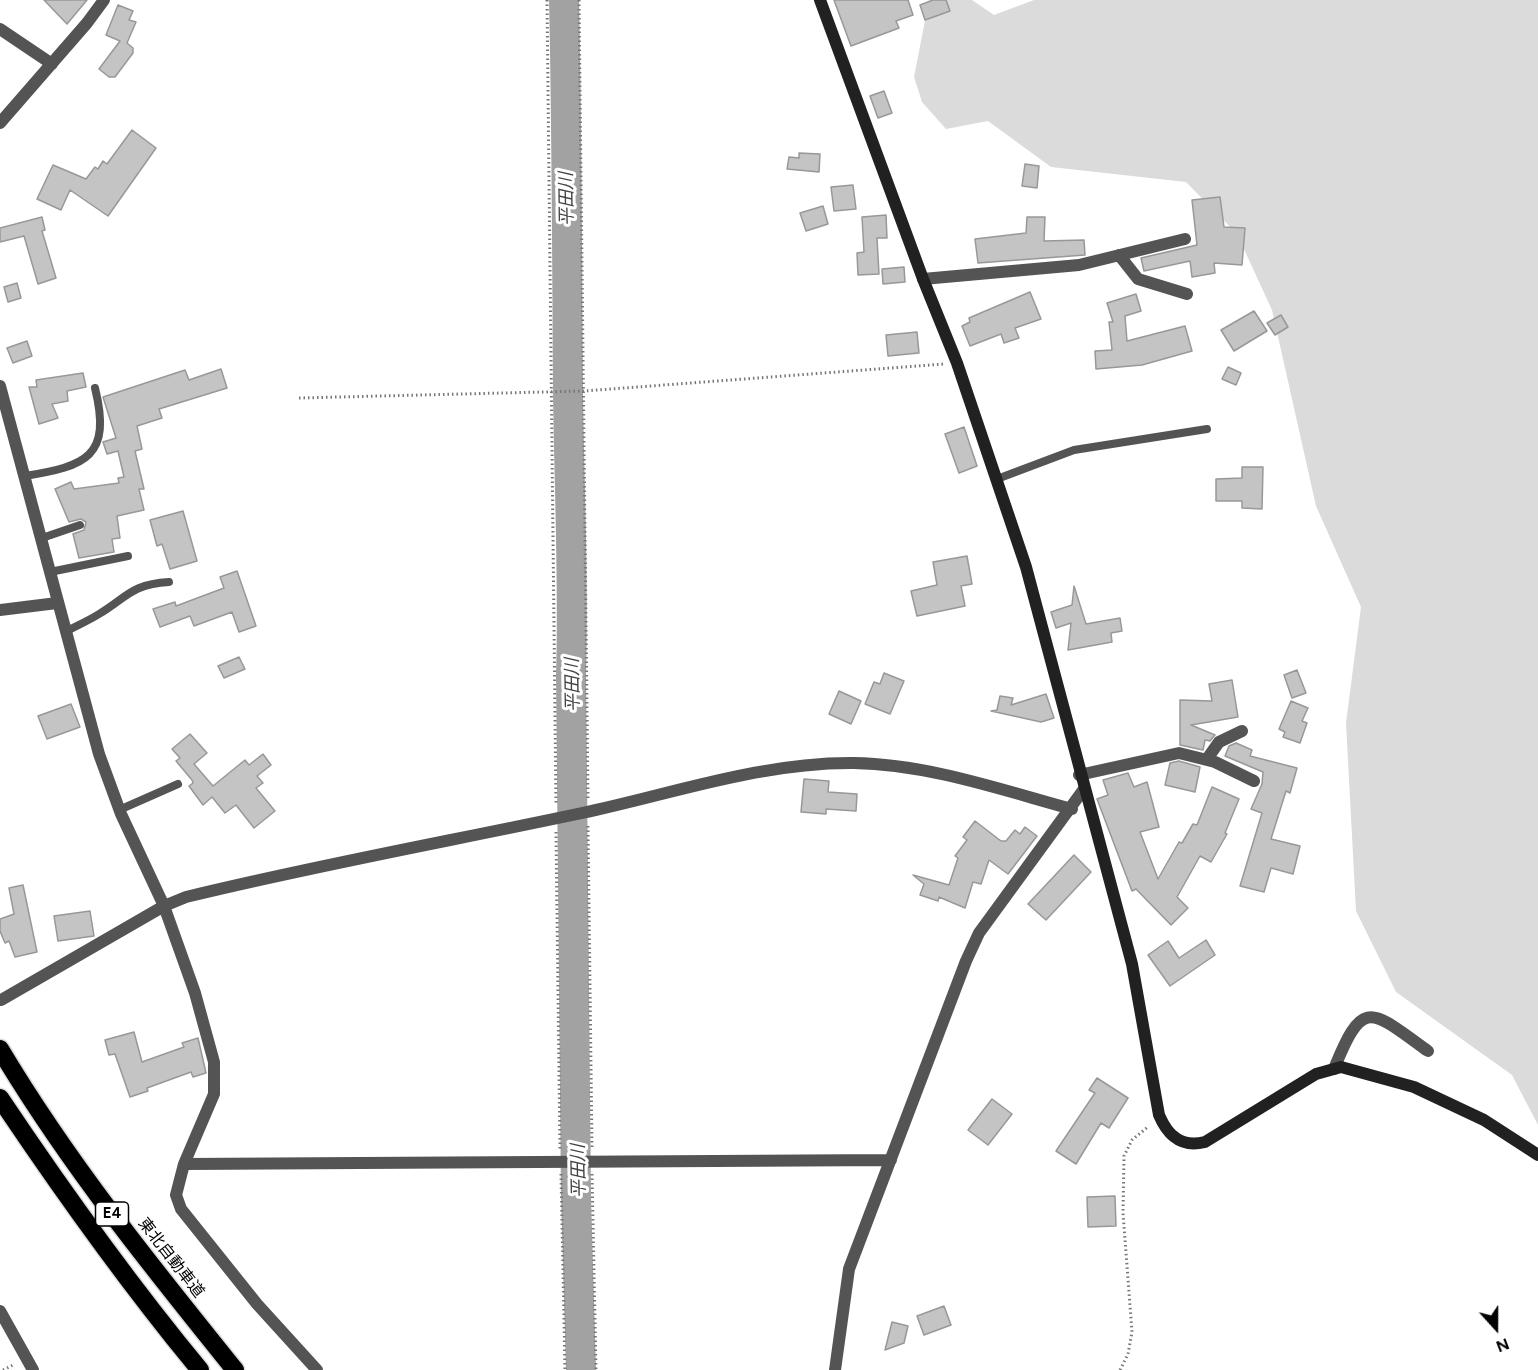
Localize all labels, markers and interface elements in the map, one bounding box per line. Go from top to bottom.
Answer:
water label: 平田川 [556,172,578,226]
water label: 平田川 [562,658,584,712]
water label: 平田川 [568,1144,590,1198]
road number: E4 [96,1202,128,1226]
street label: 東北自動車道 [134,1214,208,1302]
north arrow [1466,1298,1526,1358]
text: N [1493,1334,1512,1356]

